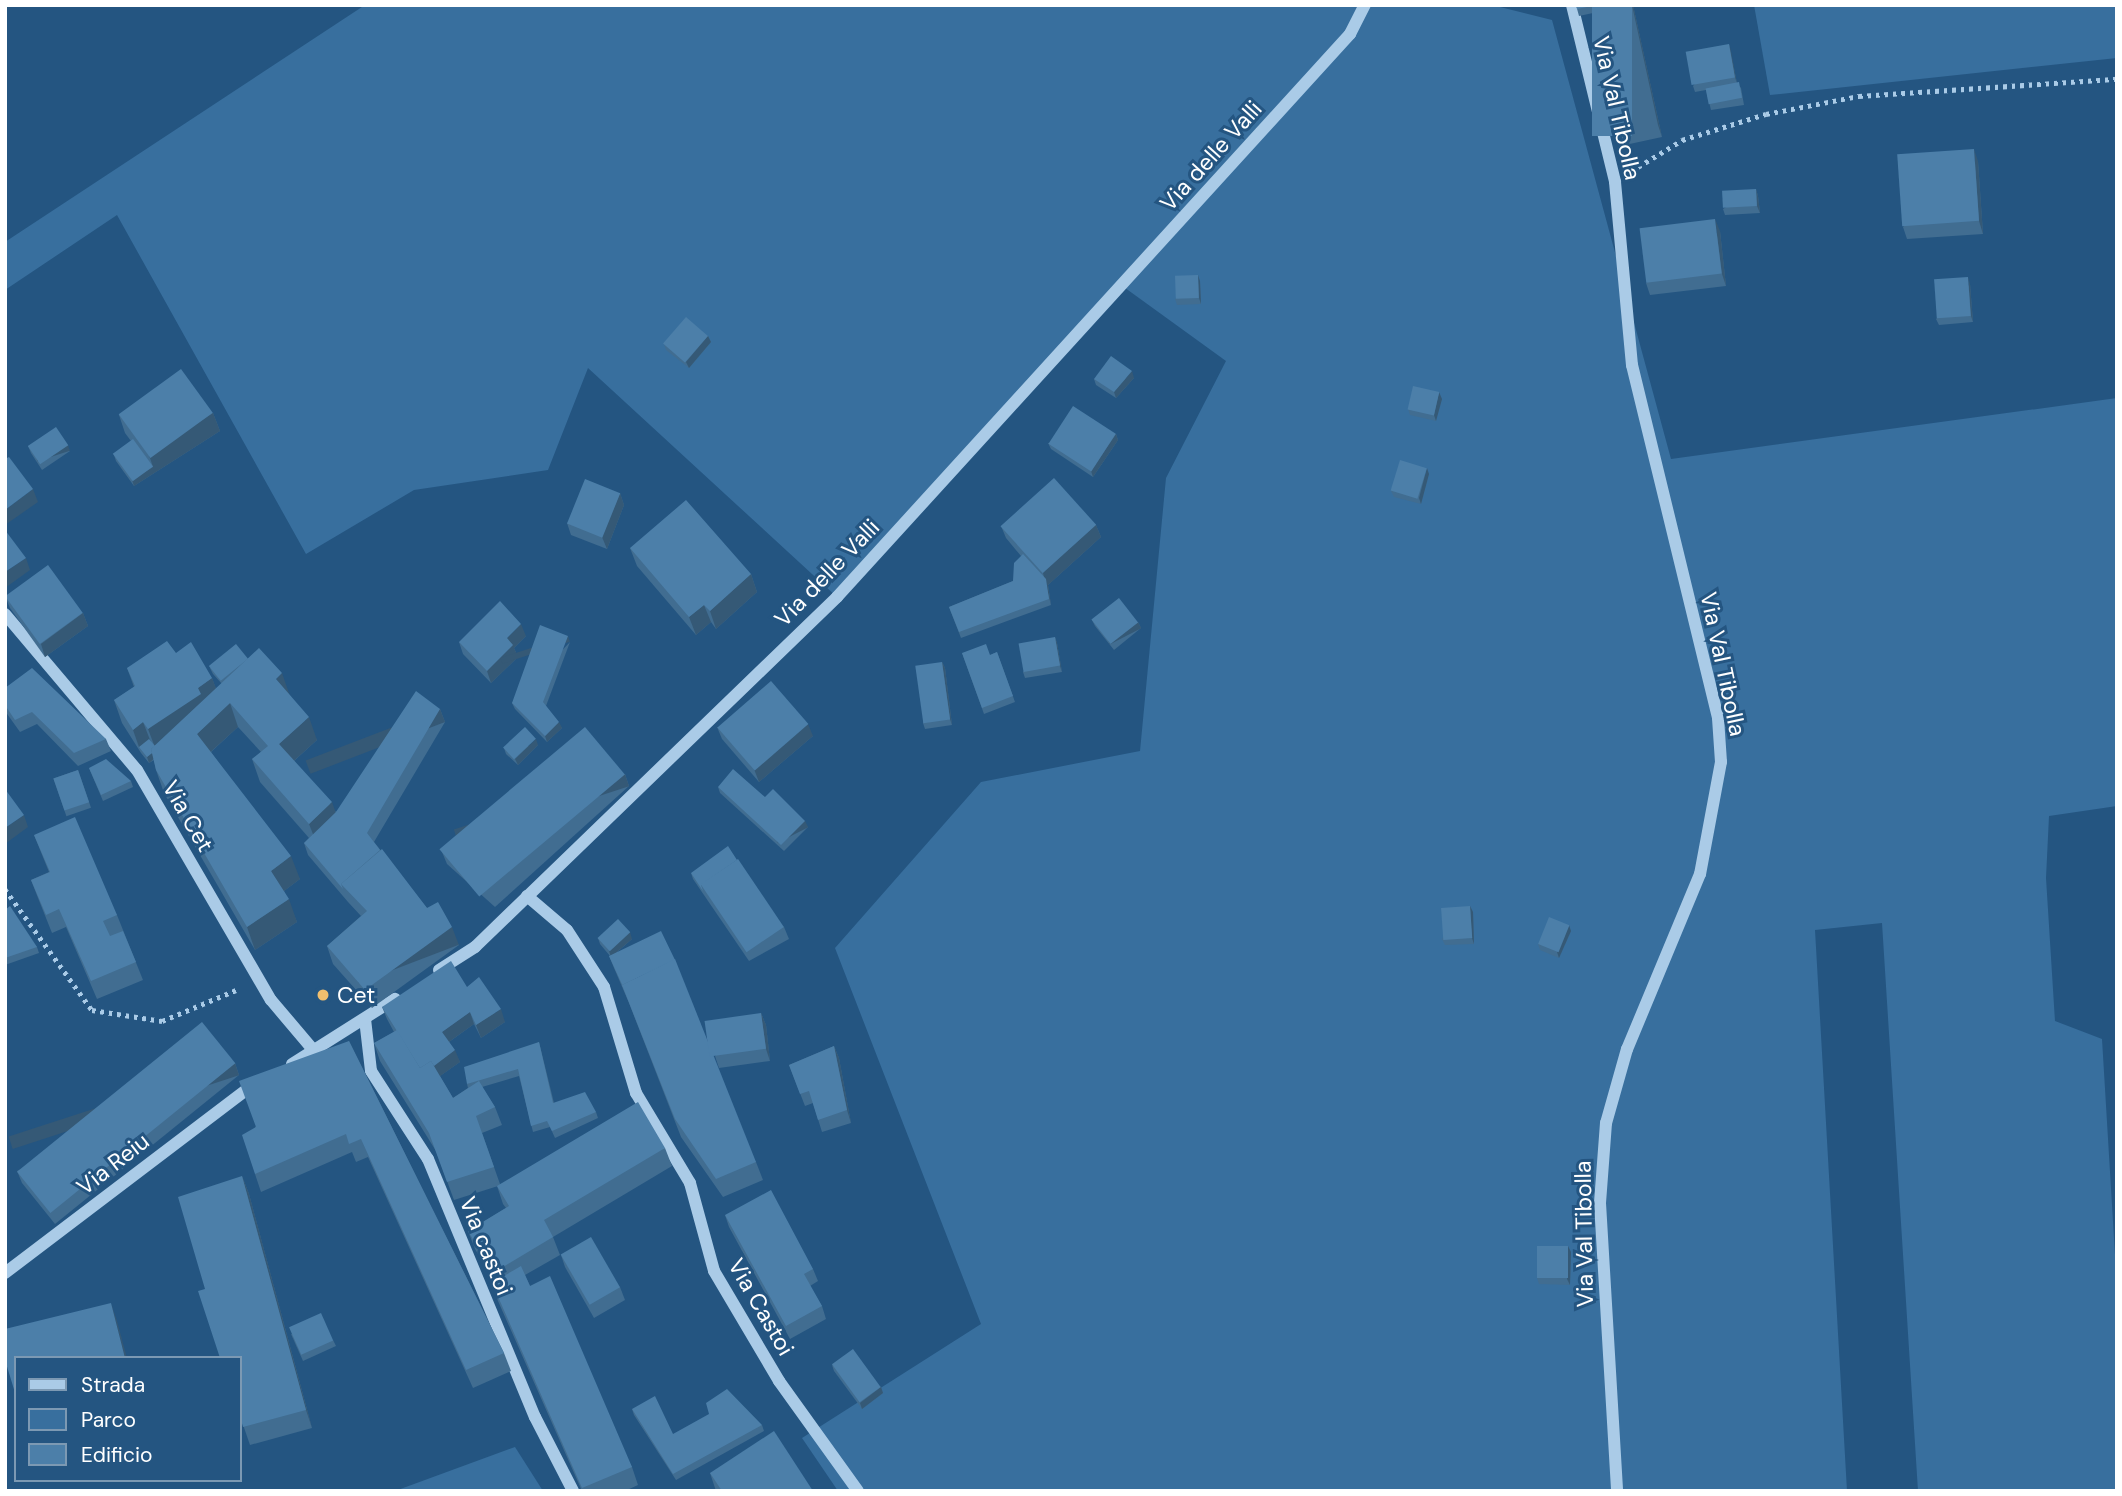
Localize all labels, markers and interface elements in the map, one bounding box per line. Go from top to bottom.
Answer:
street label: Via Val Tibolla [1587,33,1647,183]
street label: Via delle Valli [1154,95,1268,217]
street label: Via delle Valli [769,513,885,633]
street label: Via Val Tibolla [1694,589,1752,739]
street label: Via Cet [157,775,219,857]
place label: Cet [337,981,375,1009]
marker: Cet [315,987,331,1003]
street label: Via Reiu [71,1127,155,1201]
street label: Via Val Tibolla [1569,1160,1599,1308]
street label: Via castoi [454,1193,518,1299]
street label: Via Castoi [722,1254,800,1360]
legend [14,1356,242,1482]
text: Strada [81,1371,145,1399]
text: Parco [81,1406,136,1434]
text: Edificio [81,1441,152,1469]

